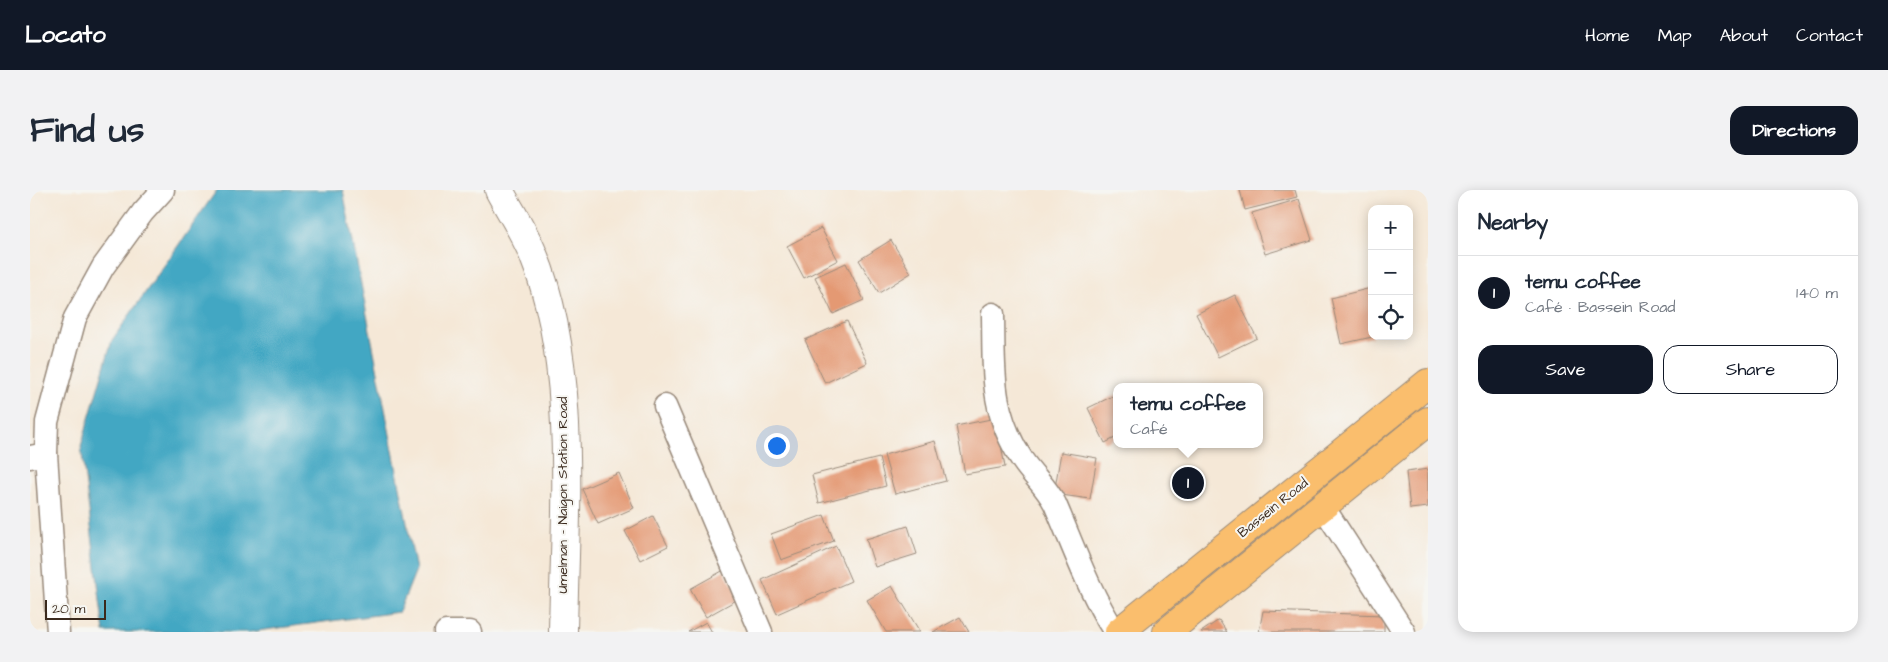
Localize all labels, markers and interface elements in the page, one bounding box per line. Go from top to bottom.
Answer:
text: Locato [25,18,106,52]
text: Home [1585,23,1630,48]
text: Map [1658,23,1692,48]
text: About [1720,23,1768,48]
text: Contact [1796,23,1863,48]
text: Find us [30,106,144,155]
button: Directions [1730,106,1858,155]
map controls [1368,205,1413,340]
button: + [1368,205,1413,250]
text: Nearby [1478,208,1548,237]
button: − [1368,250,1413,295]
text: temu coffee [1525,269,1641,296]
text: 1 [1493,282,1495,304]
text: 140 m [1796,282,1838,304]
button: locate [1368,295,1413,340]
text: Café · Bassein Road [1525,296,1676,318]
button: Save [1478,345,1653,394]
button: Share [1663,345,1838,394]
popup [1113,383,1263,448]
text: temu coffee [1130,391,1246,418]
street label: Umelman - Naigon Station Road [553,396,573,594]
text: Café [1130,418,1168,440]
your location [764,433,790,459]
pin: 1 [1172,464,1204,502]
street label: Bassein Road [1233,473,1313,543]
scale bar [45,597,106,620]
text: 20 m [52,599,85,619]

